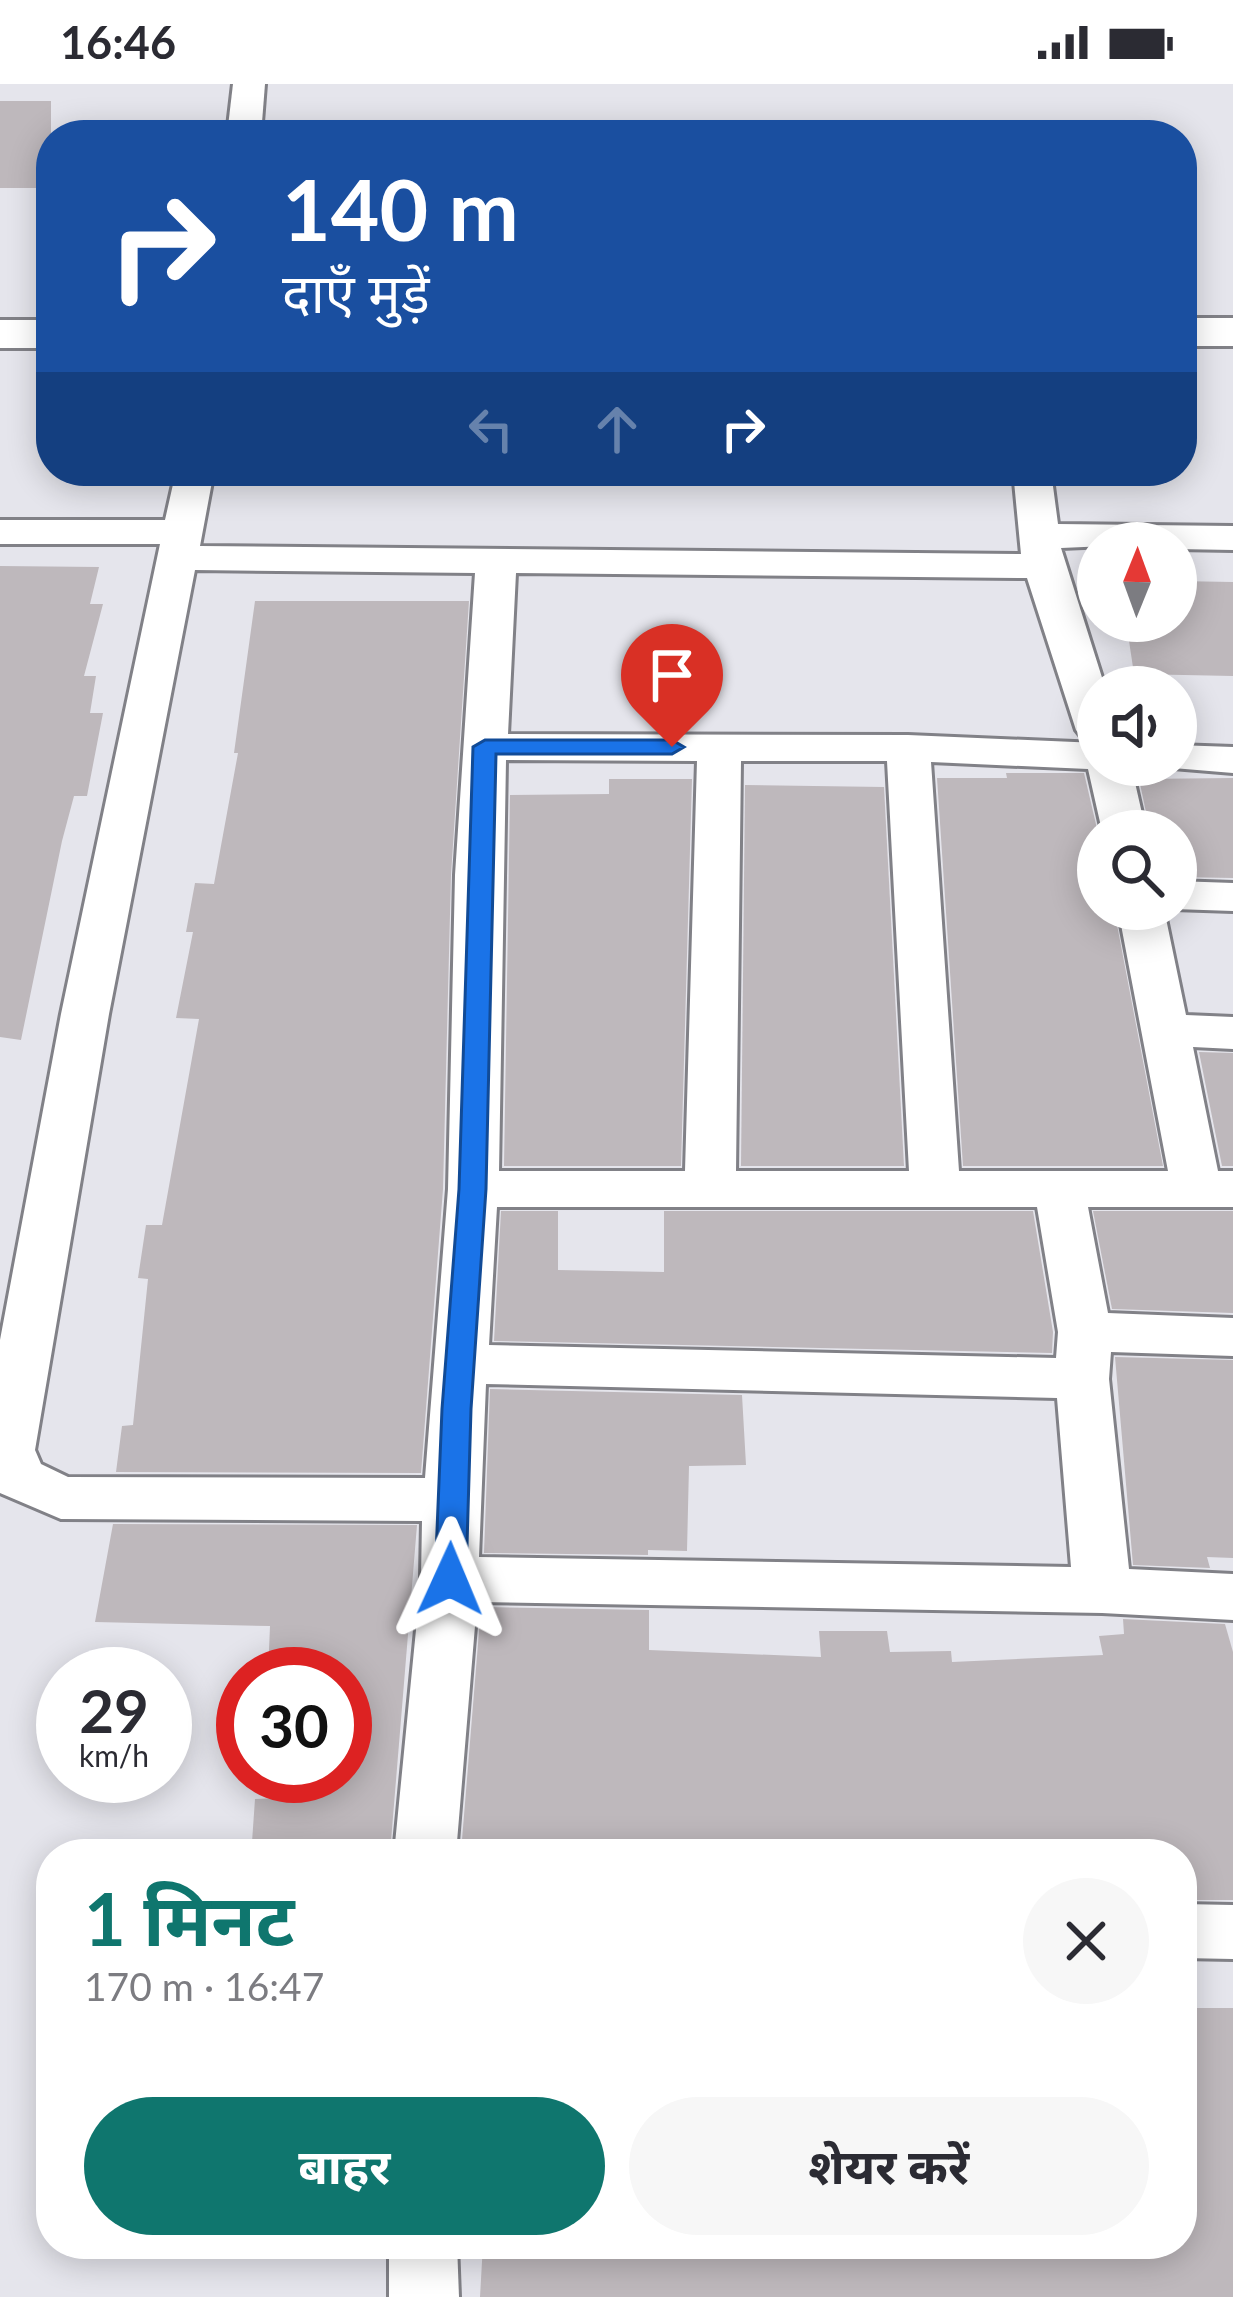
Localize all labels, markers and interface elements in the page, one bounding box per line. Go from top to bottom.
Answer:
text: 16:46 [60,15,176,69]
text: 140 m [282,158,519,259]
icon: right [84,168,240,324]
text: दाएँ मुड़ें [282,260,430,325]
icon: left [458,396,524,462]
icon: ahead [584,396,650,462]
icon: right [710,396,776,462]
north arrow [1077,522,1197,642]
map controls [1077,522,1197,930]
pin [621,624,723,747]
icon: arrive [639,642,705,708]
button: sound [1077,666,1197,786]
button: search [1077,810,1197,930]
position arrow [387,1516,513,1642]
speed limit sign: 30 [216,1647,372,1803]
text: 29 [79,1674,149,1746]
text: km/h [79,1737,149,1773]
text: 1 मिनट [84,1875,294,1961]
button: close [1023,1878,1149,2004]
text: 170 m · 16:47 [84,1963,324,2009]
button: बाहर [84,2097,605,2235]
button: शेयर करें [629,2097,1149,2235]

